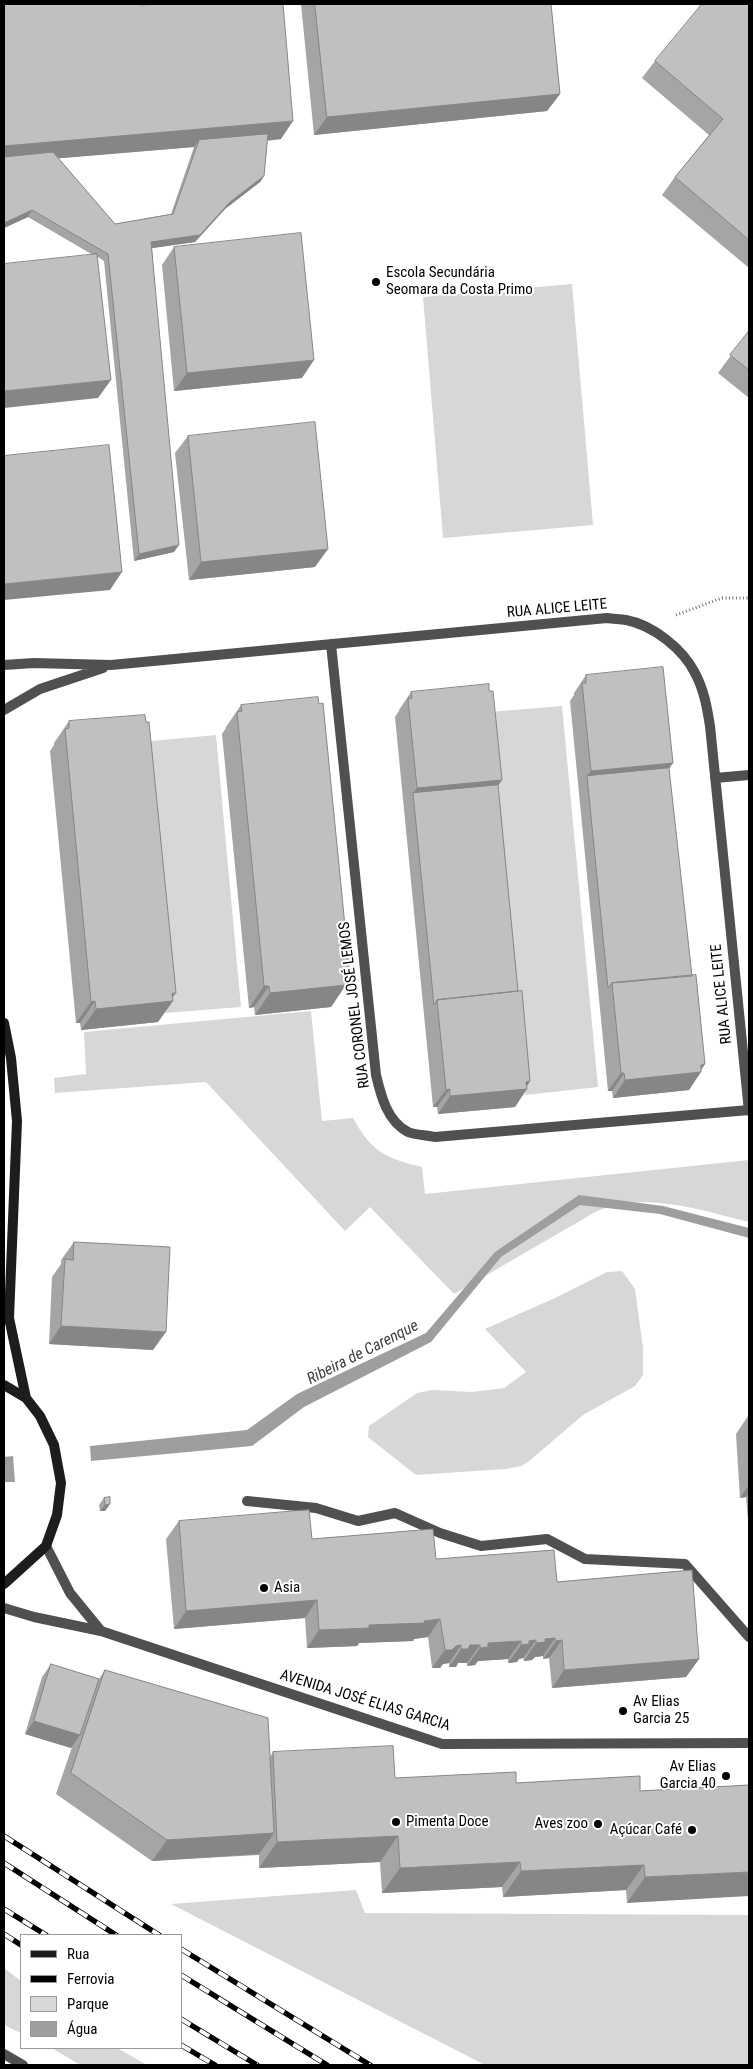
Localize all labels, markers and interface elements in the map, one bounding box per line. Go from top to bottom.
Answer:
place label: Escola Secundária Seomara da Costa Primo [386,264,533,299]
marker: Escola Secundária Seomara da Costa Primo [370,276,382,288]
street label: RUA ALICE LEITE [506,596,608,622]
street label: RUA CORONEL JOSÉ LEMOS [336,921,374,1089]
street label: RUA ALICE LEITE [708,943,736,1045]
water label: Ribeira de Carenque [304,1317,422,1389]
place label: Asia [274,1579,300,1597]
marker: Asia [258,1582,270,1594]
street label: AVENIDA JOSÉ ELIAS GARCIA [278,1666,452,1736]
place label: Av Elias Garcia 25 [633,1693,689,1728]
marker: Av Elias Garcia 25 [617,1705,629,1717]
place label: Av Elias Garcia 40 [660,1758,716,1793]
marker: Av Elias Garcia 40 [720,1770,732,1782]
place label: Pimenta Doce [406,1813,488,1831]
place label: Aves zoo [535,1815,588,1833]
marker: Pimenta Doce [390,1816,402,1828]
marker: Aves zoo [592,1818,604,1830]
place label: Açúcar Café [610,1821,682,1839]
marker: Açúcar Café [686,1824,698,1836]
legend [20,1934,182,2049]
text: Rua [67,1945,89,1963]
text: Ferrovia [67,1970,115,1988]
text: Parque [67,1995,109,2013]
text: Água [67,2020,97,2038]

